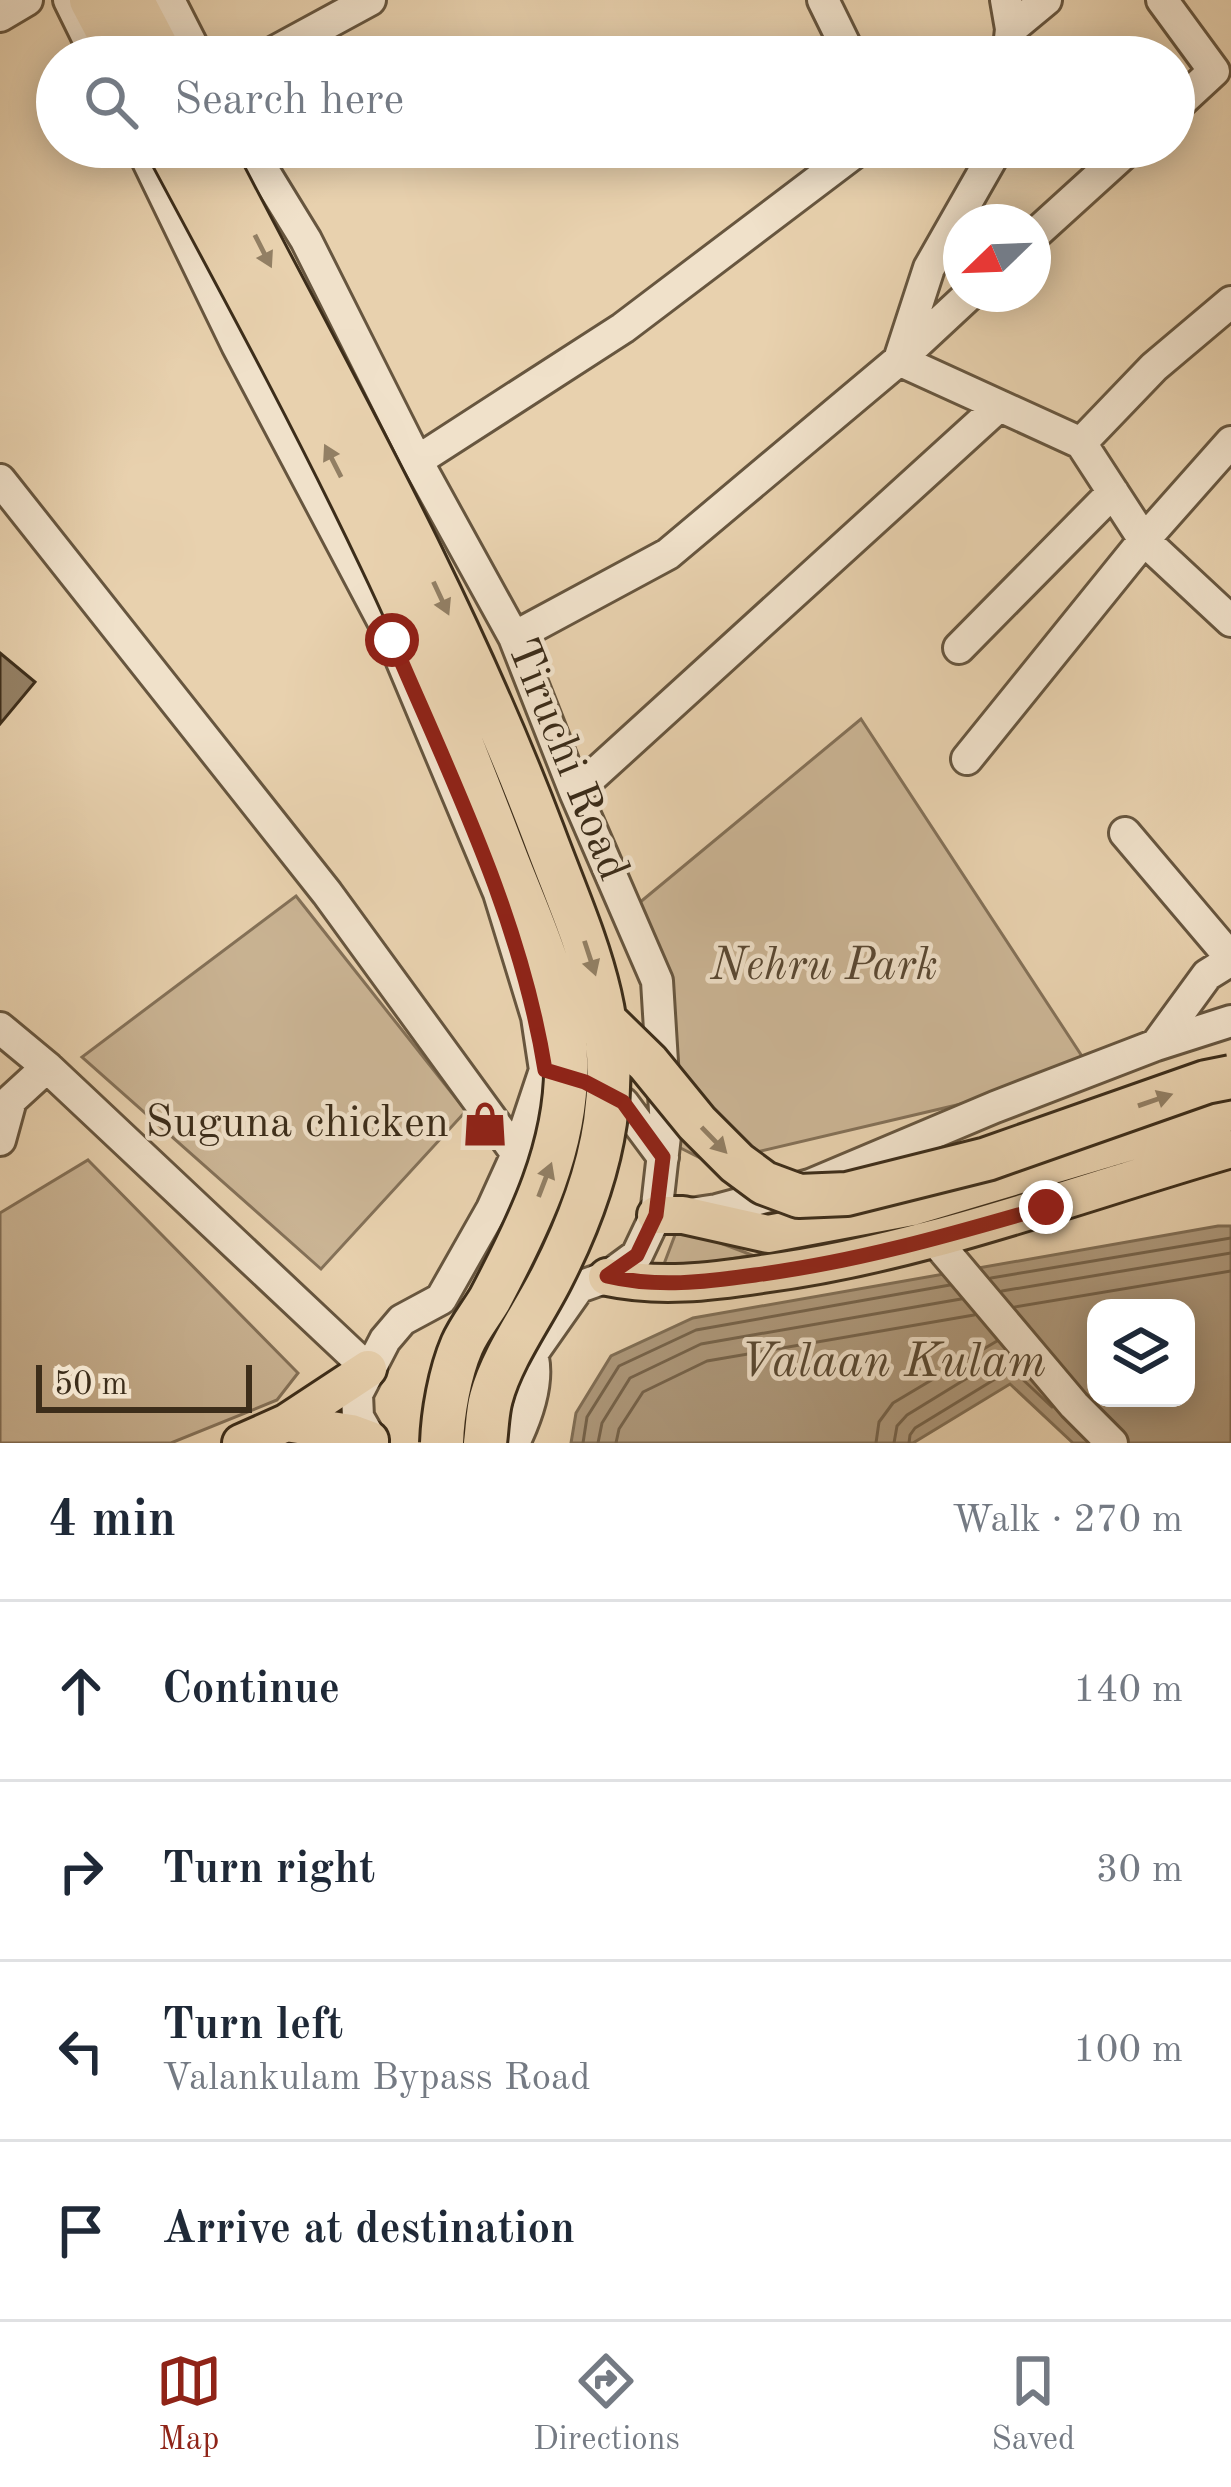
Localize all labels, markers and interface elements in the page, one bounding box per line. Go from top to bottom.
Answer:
search box [36,36,1195,168]
icon: search [78,69,144,135]
text: Search here [174,79,404,124]
north arrow [943,204,1051,312]
one-way arrow [252,233,273,268]
one-way arrow [323,444,343,479]
one-way arrow [431,581,451,616]
route start [365,613,419,667]
street label: Tiruchi Road [497,633,635,887]
one-way arrow [582,940,601,977]
park label: Nehru Park [709,945,938,990]
one-way arrow [1138,1090,1174,1108]
shop icon: Suguna chicken [460,1099,510,1149]
place label: Suguna chicken [145,1102,449,1147]
one-way arrow [700,1125,728,1154]
one-way arrow [537,1162,556,1198]
route end [1019,1180,1073,1234]
map controls [1087,1299,1195,1407]
button: layers [1087,1299,1195,1407]
water label: Valaan Kulam [740,1339,1046,1387]
scale bar [36,1359,252,1412]
text: 50 m [54,1369,128,1402]
text: 4 min [48,1496,176,1547]
text: Walk · 270 m [952,1501,1183,1540]
icon: ahead [48,1658,114,1724]
text: Continue [162,1668,340,1713]
text: 140 m [1073,1671,1183,1710]
icon: right [48,1838,114,1904]
text: Turn right [162,1848,375,1893]
text: 30 m [1096,1851,1183,1890]
text: Turn left [162,2004,343,2049]
icon: left [48,2018,114,2084]
text: 100 m [1073,2031,1183,2070]
text: Valankulam Bypass Road [162,2059,591,2098]
icon: arrive [48,2198,114,2264]
text: Arrive at destination [162,2208,575,2253]
tab: Map [156,2348,222,2461]
tab: Directions [533,2348,680,2461]
tab: Saved [991,2348,1075,2461]

